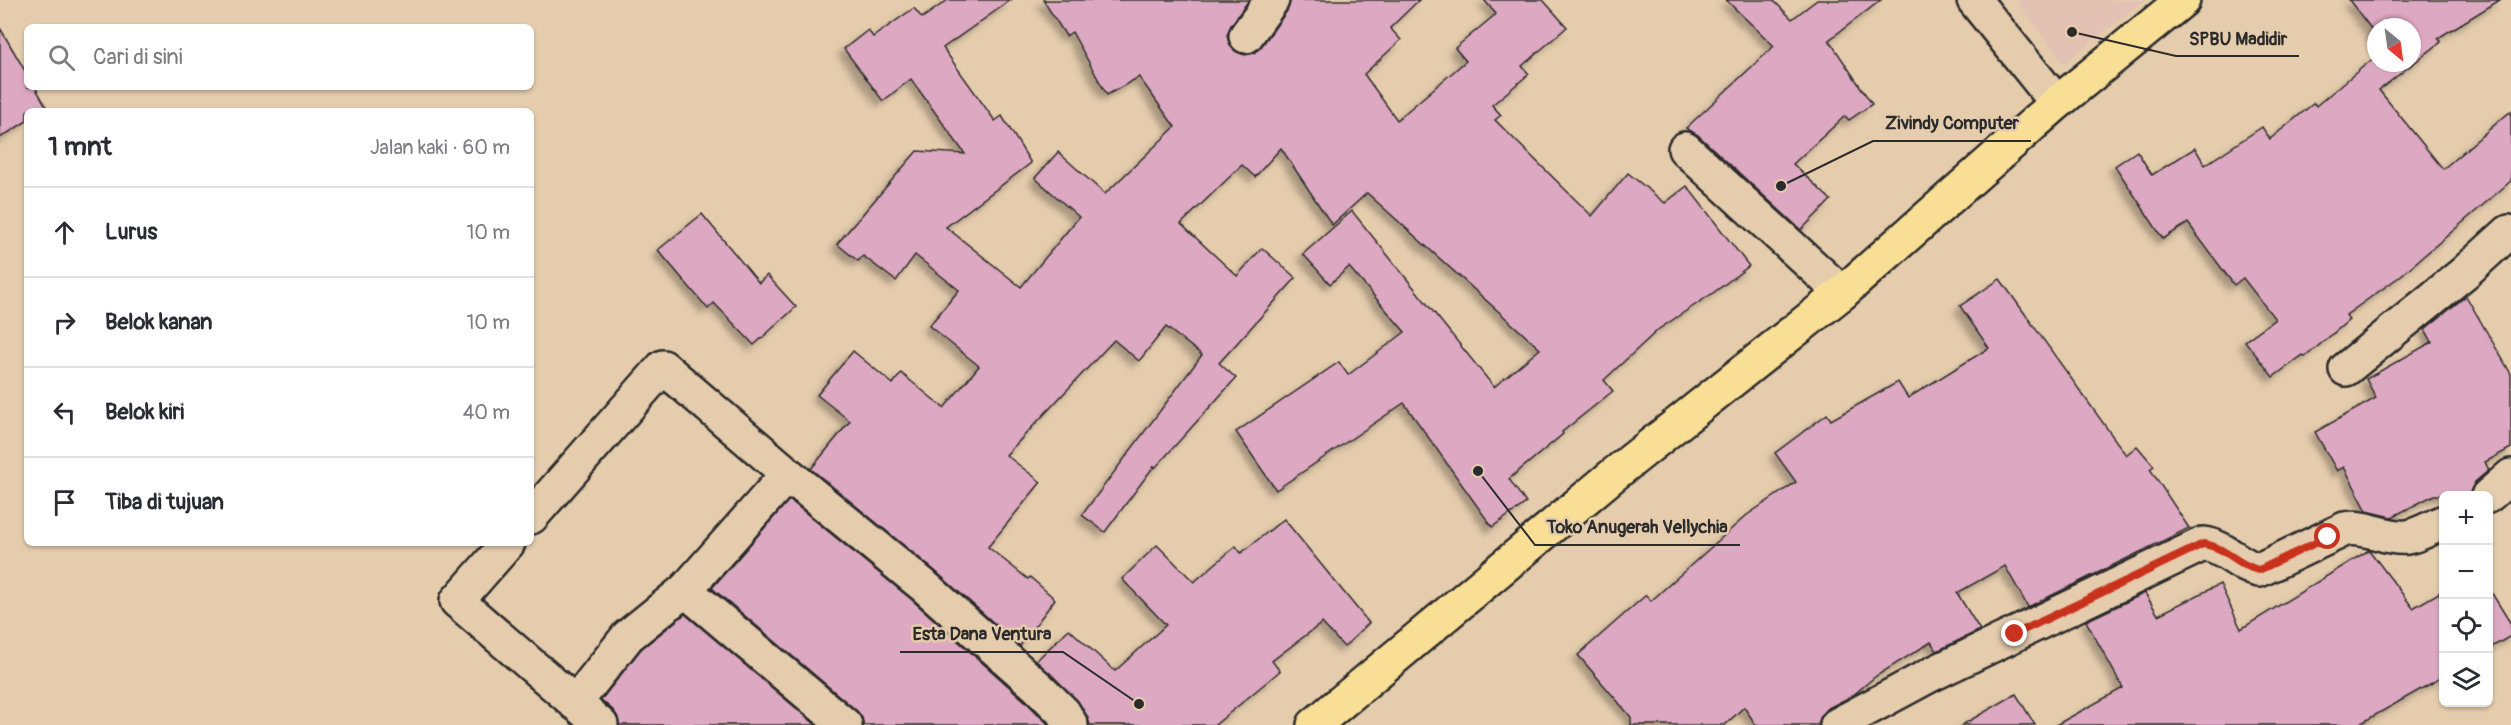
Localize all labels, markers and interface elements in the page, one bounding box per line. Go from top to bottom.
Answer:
north arrow [2367,18,2421,72]
callout: SPBU Madidir [2176,20,2299,56]
search box [24,24,534,90]
text: SPBU Madidir [2189,28,2288,51]
icon: search [45,41,78,74]
text: Cari di sini [93,43,183,71]
callout: Zivindy Computer [1873,105,2031,141]
text: Zivindy Computer [1885,112,2020,135]
text: 1 mnt [48,131,112,163]
text: Jalan kaki · 60 m [370,135,510,160]
icon: ahead [48,216,81,249]
text: Lurus [105,218,157,246]
text: 10 m [466,220,510,245]
icon: right [48,306,81,339]
text: Belok kanan [105,308,213,336]
text: 10 m [466,310,510,335]
icon: left [48,396,81,429]
text: Belok kiri [105,398,184,426]
text: 40 m [463,400,510,425]
icon: arrive [48,486,81,519]
text: Tiba di tujuan [105,488,224,516]
map controls [2439,491,2493,707]
button: + [2439,491,2493,545]
callout: Toko Anugerah Vellychia [1535,509,1740,545]
text: Toko Anugerah Vellychia [1545,516,1728,539]
route start [2314,523,2340,549]
button: − [2439,545,2493,599]
button: locate [2439,599,2493,653]
callout: Esta Dana Ventura [900,616,1063,652]
route end [2001,620,2027,646]
text: Esta Dana Ventura [913,623,1052,646]
button: layers [2439,653,2493,707]

